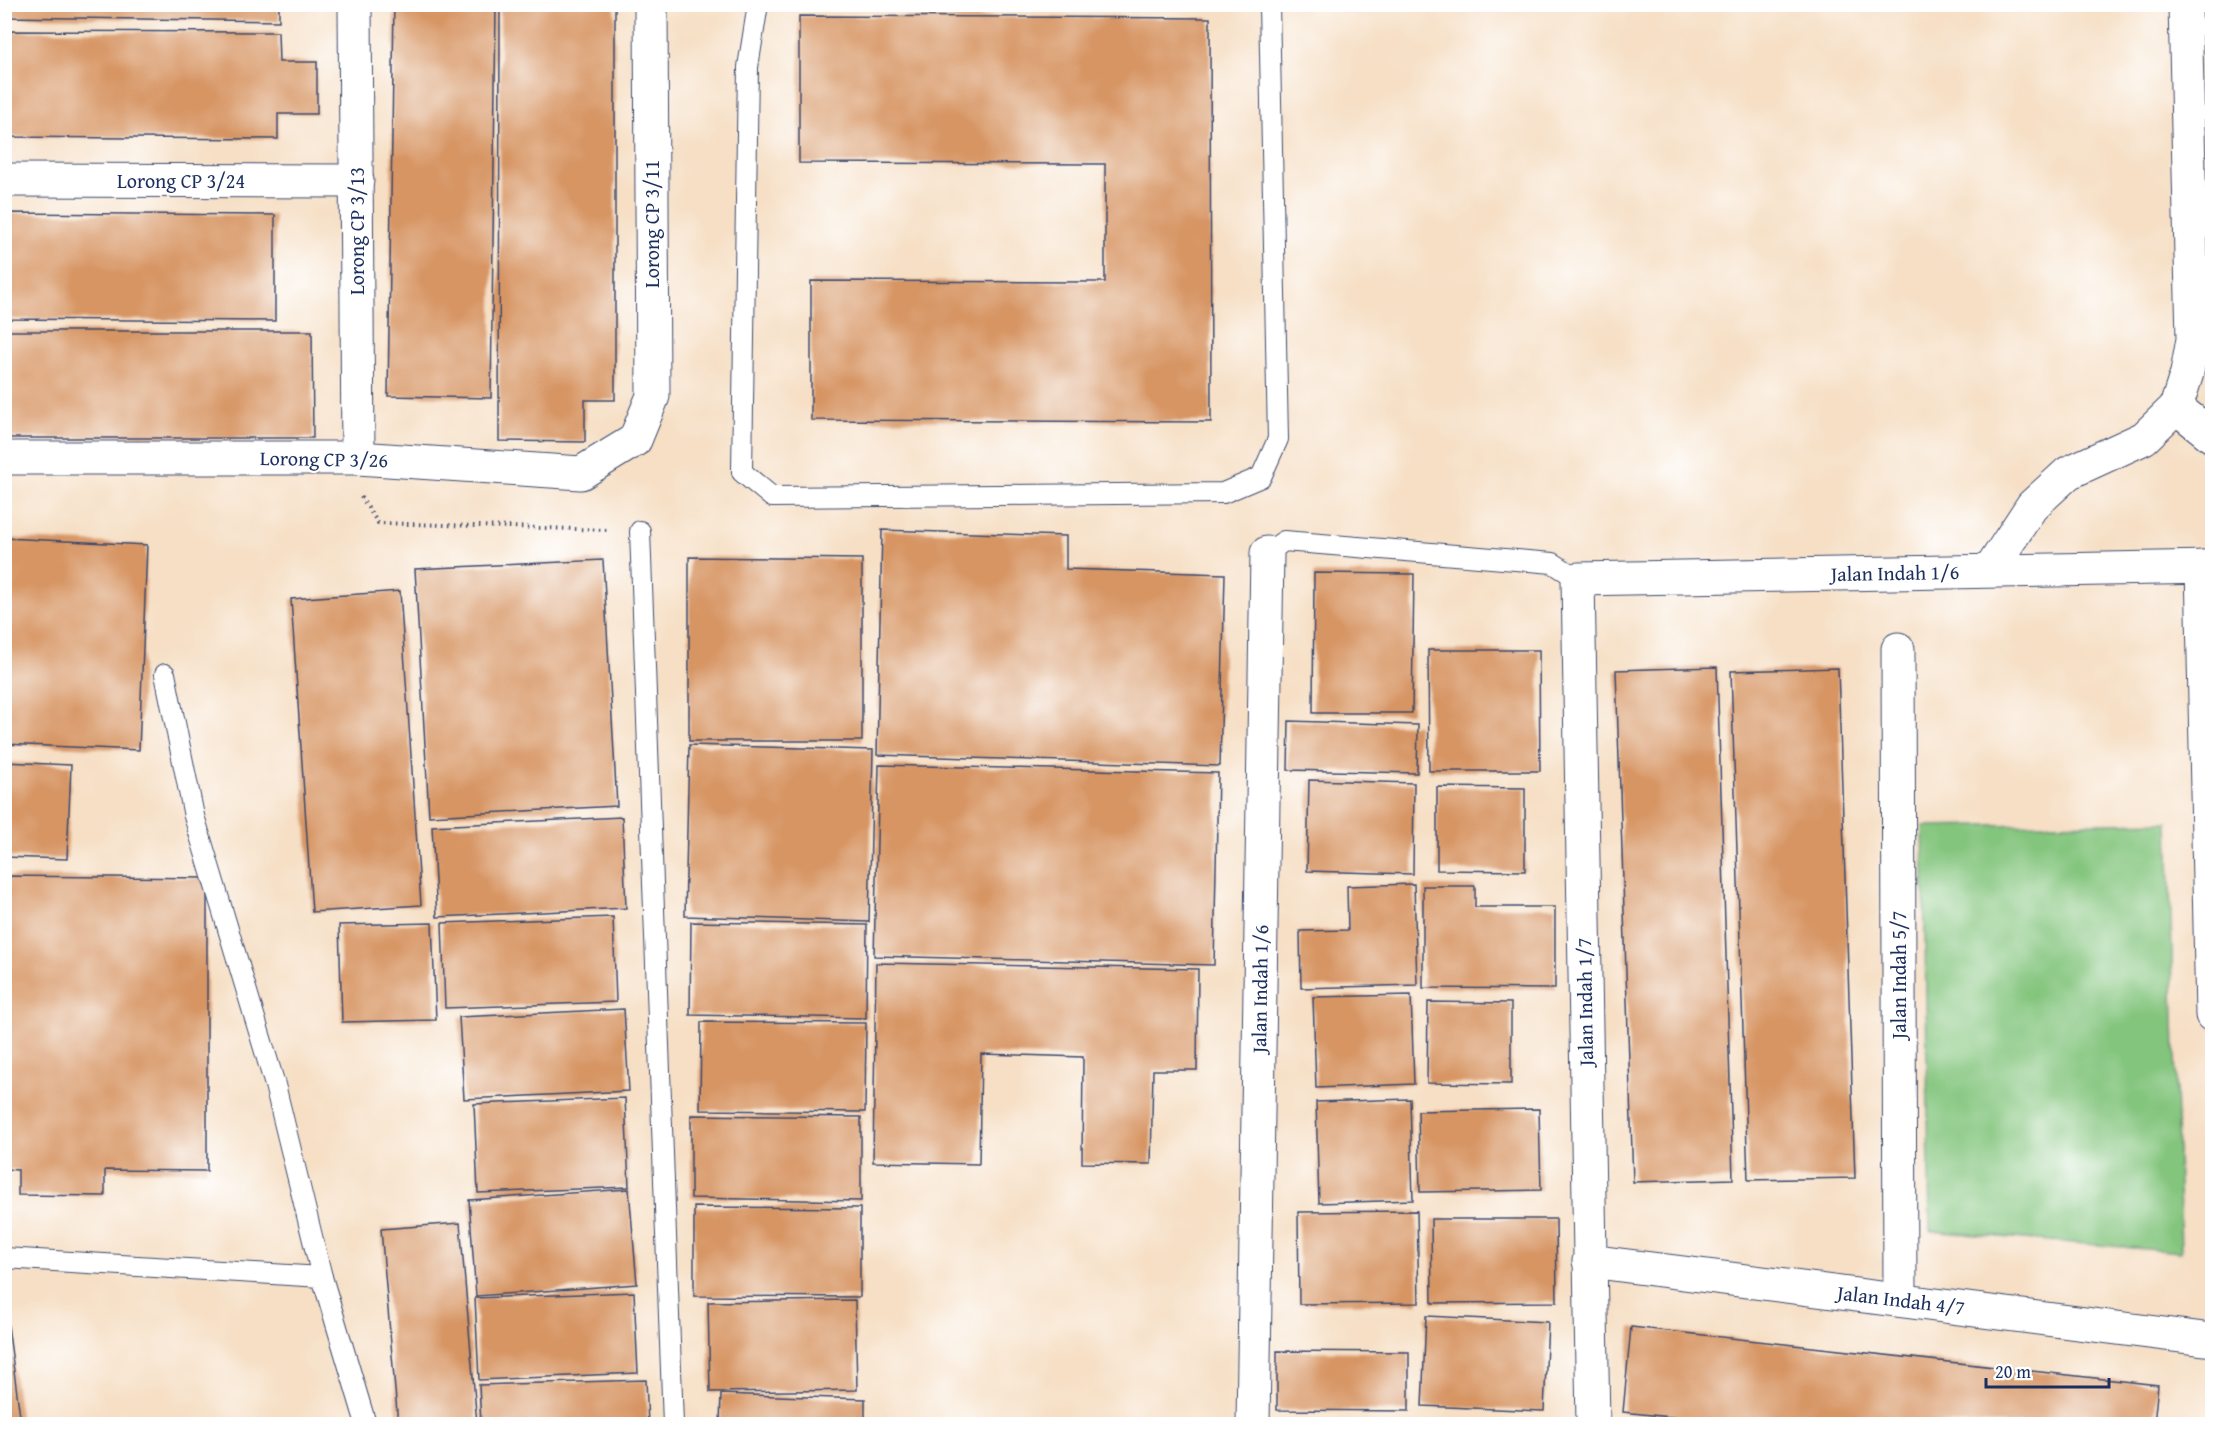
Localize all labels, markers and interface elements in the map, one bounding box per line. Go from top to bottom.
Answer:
street label: Lorong CP 3/11 [637,160,666,288]
street label: Lorong CP 3/24 [117,166,245,195]
street label: Lorong CP 3/13 [342,167,371,295]
street label: Lorong CP 3/26 [260,443,388,474]
street label: Jalan Indah 1/6 [1828,557,1959,588]
street label: Jalan Indah 5/7 [1884,911,1913,1042]
street label: Jalan Indah 1/6 [1244,925,1275,1056]
street label: Jalan Indah 1/7 [1569,938,1600,1069]
street label: Jalan Indah 4/7 [1833,1277,1966,1322]
scale bar [1986,1351,2109,1389]
text: 20 m [1995,1358,2031,1385]

